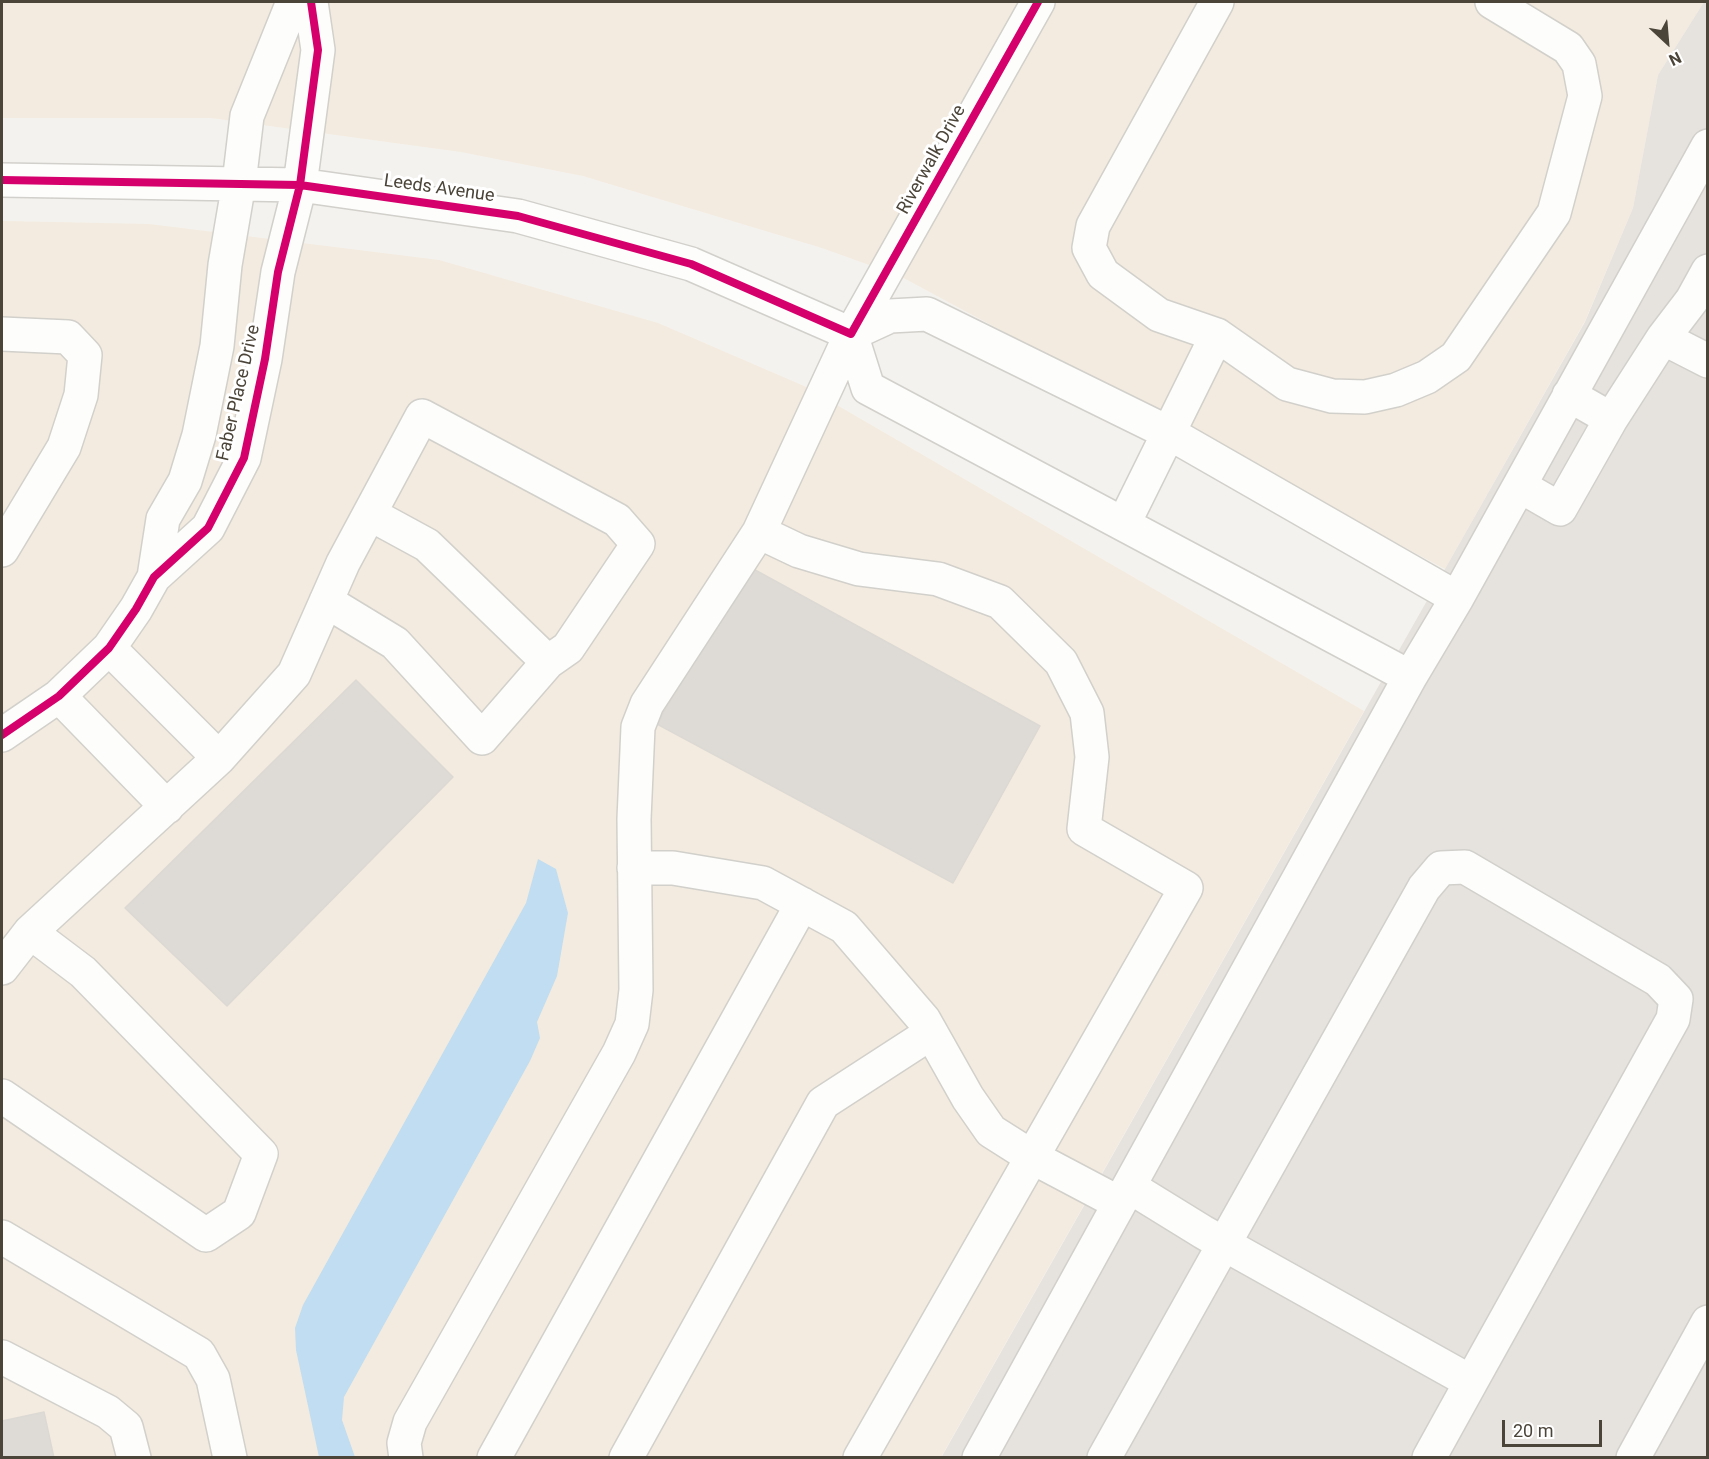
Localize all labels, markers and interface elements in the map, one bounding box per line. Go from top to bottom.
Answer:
north arrow [1637,12,1697,72]
text: N [1666,48,1684,70]
street label: Riverwalk Drive [893,102,971,218]
street label: Leeds Avenue [382,171,496,207]
street label: Faber Place Drive [213,323,265,463]
scale bar [1505,1408,1606,1446]
text: 20 m [1513,1420,1553,1441]

